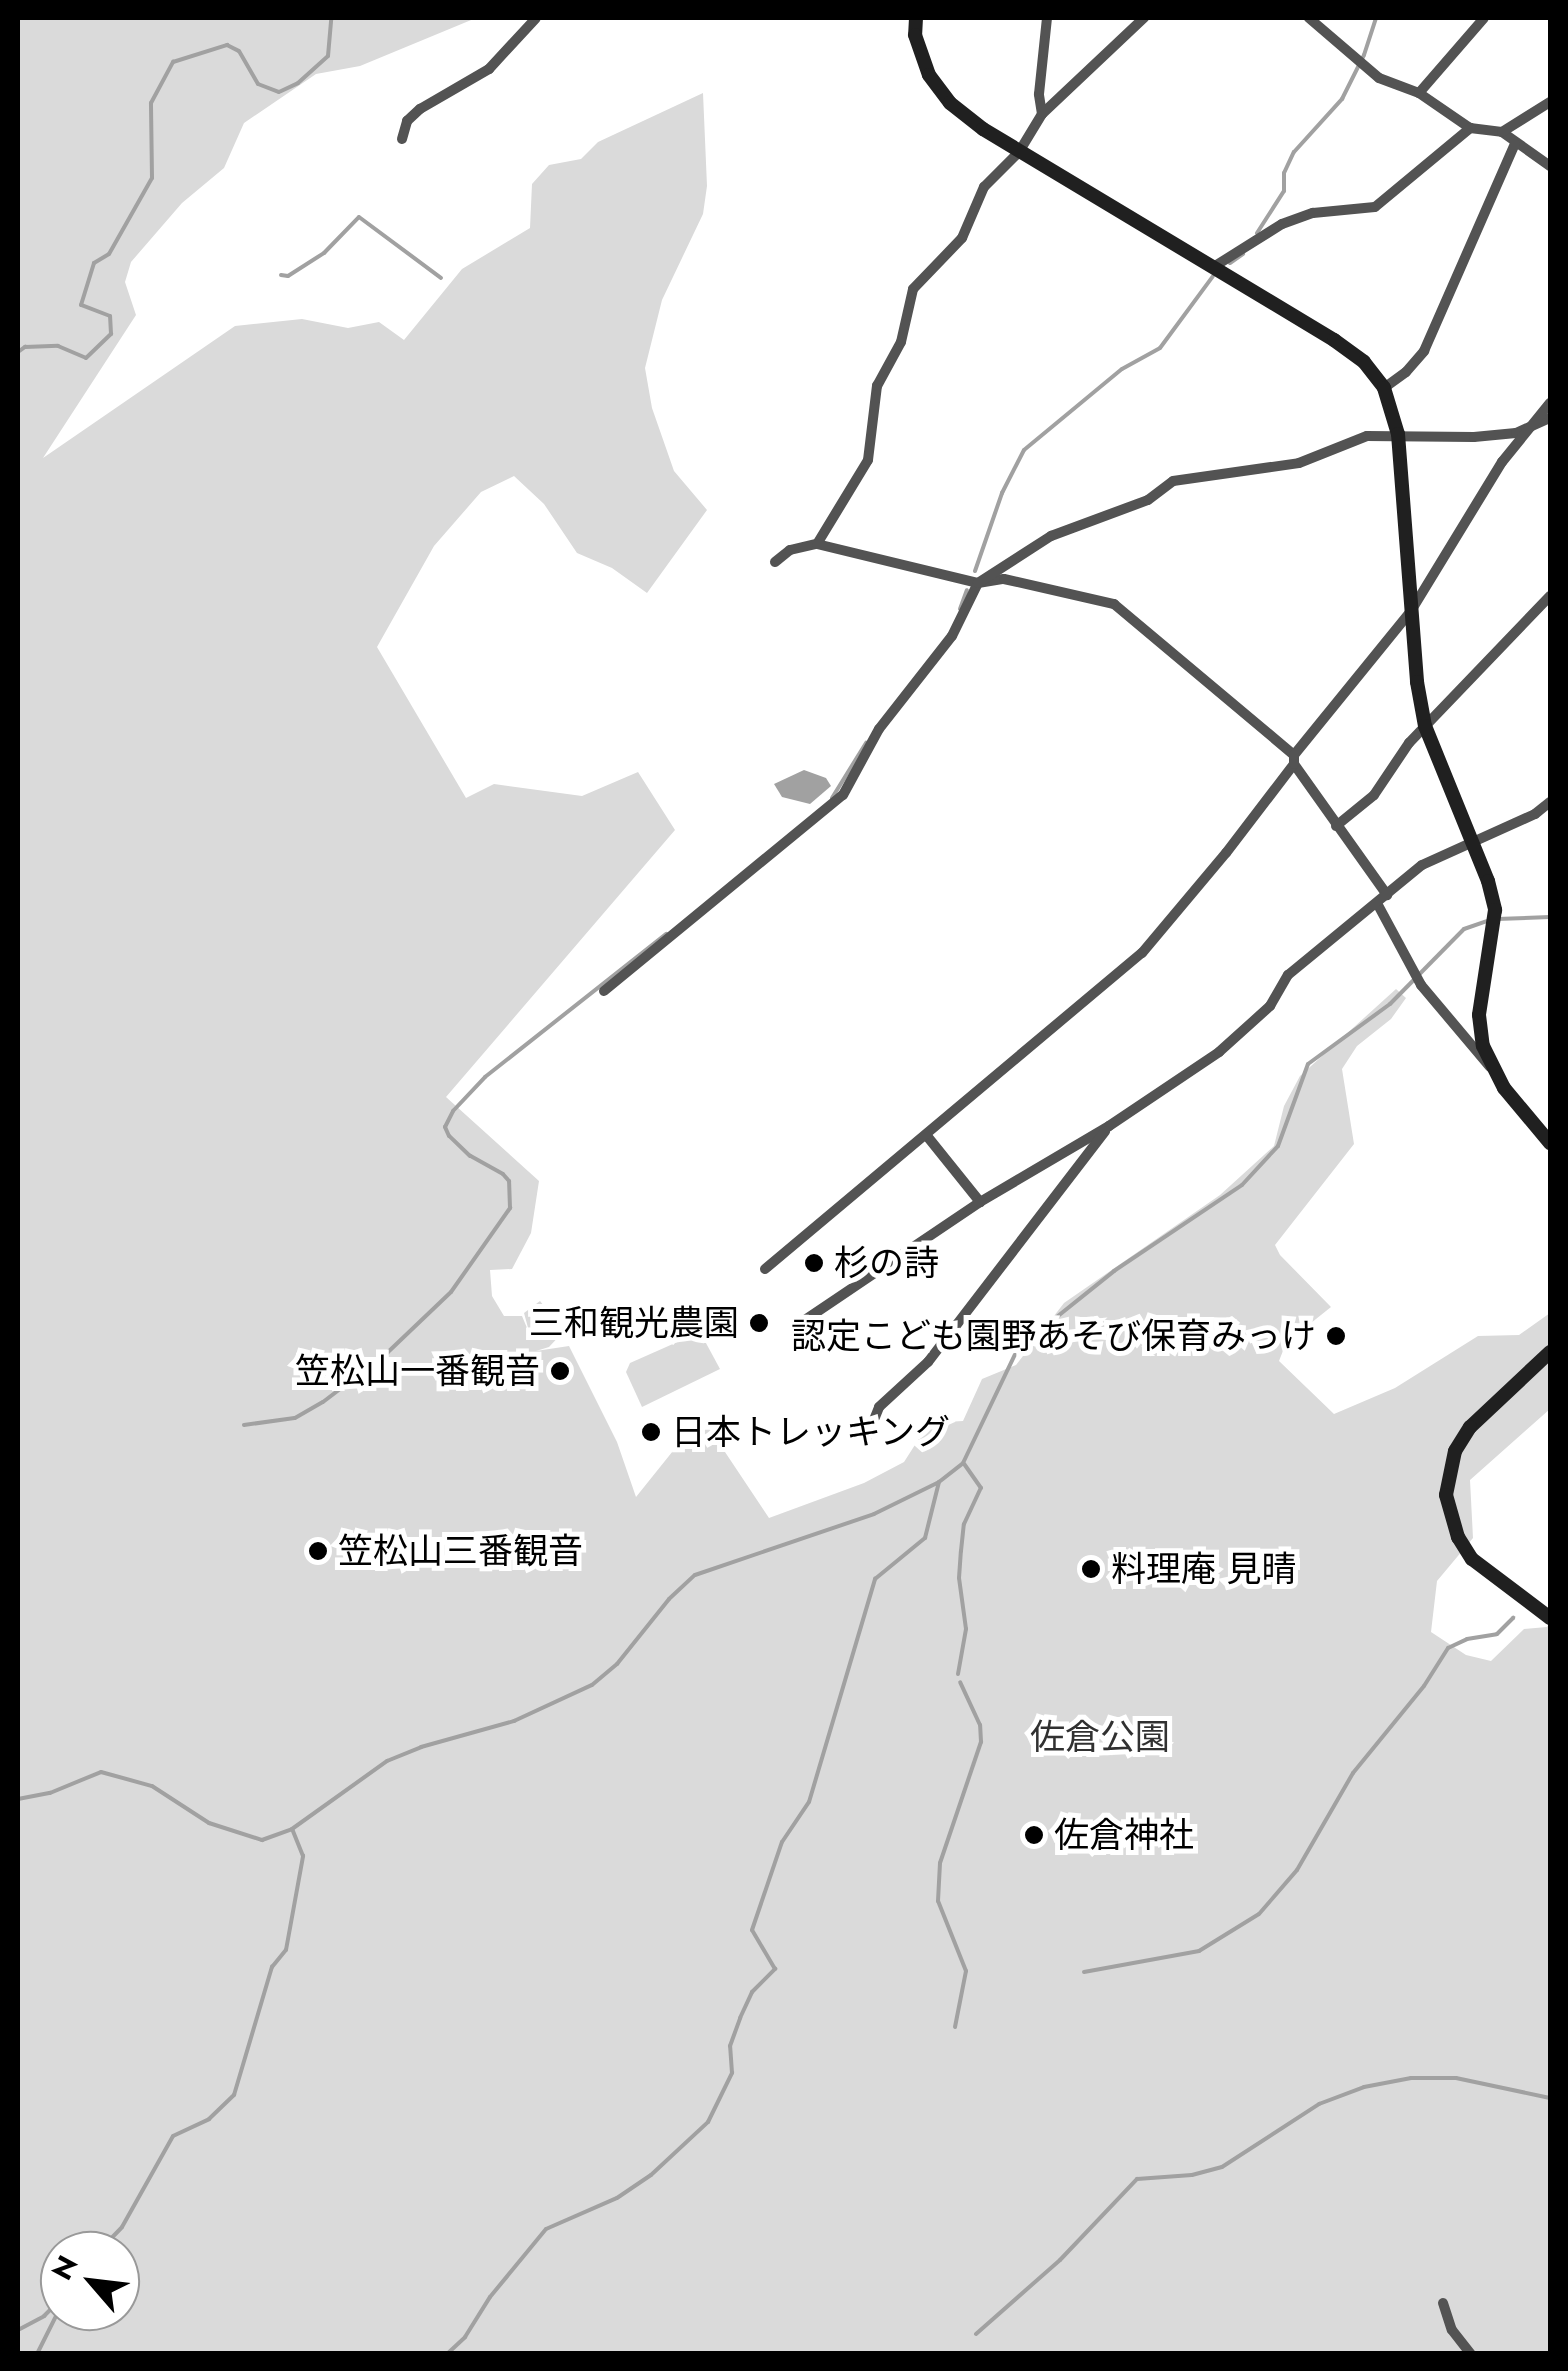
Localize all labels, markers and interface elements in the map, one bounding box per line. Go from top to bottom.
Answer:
place label: 杉の詩 [834,1242,939,1284]
marker: 杉の詩 [803,1252,825,1274]
place label: 三和観光農園 [529,1302,739,1344]
marker: 三和観光農園 [748,1312,770,1334]
place label: 認定こども園野あそび保育みっけ [791,1315,1316,1357]
marker: 認定こども園野あそび保育みっけ [1325,1325,1347,1347]
place label: 笠松山一番観音 [295,1350,540,1392]
marker: 笠松山一番観音 [549,1360,571,1382]
place label: 日本トレッキング [671,1411,951,1453]
marker: 日本トレッキング [640,1421,662,1443]
place label: 笠松山三番観音 [338,1530,583,1572]
marker: 笠松山三番観音 [307,1540,329,1562]
place label: 料理庵 見晴 [1111,1548,1296,1590]
marker: 料理庵 見晴 [1080,1558,1102,1580]
park label: 佐倉公園 [1030,1716,1170,1758]
place label: 佐倉神社 [1054,1814,1194,1856]
marker: 佐倉神社 [1023,1824,1045,1846]
north arrow [40,2231,140,2331]
text: N [42,2248,88,2287]

